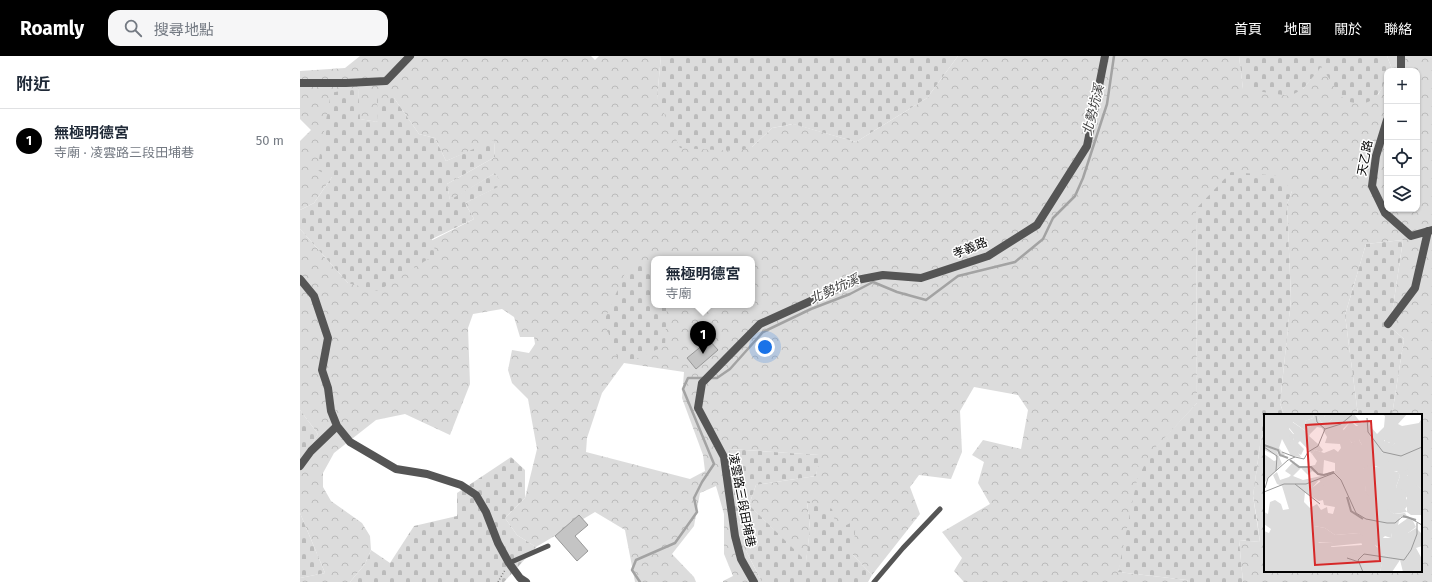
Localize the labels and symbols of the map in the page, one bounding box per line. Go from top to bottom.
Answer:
water label: 北勢坑溪 [1079,81,1107,137]
street label: 天乙路 [1355,139,1375,177]
street label: 孝義路 [951,235,989,261]
water label: 北勢坑溪 [807,271,863,306]
pin: 1 [690,321,716,354]
your location [755,337,775,357]
inset map [1264,414,1422,572]
street label: 凌雲路三段田埔巷 [726,452,758,548]

